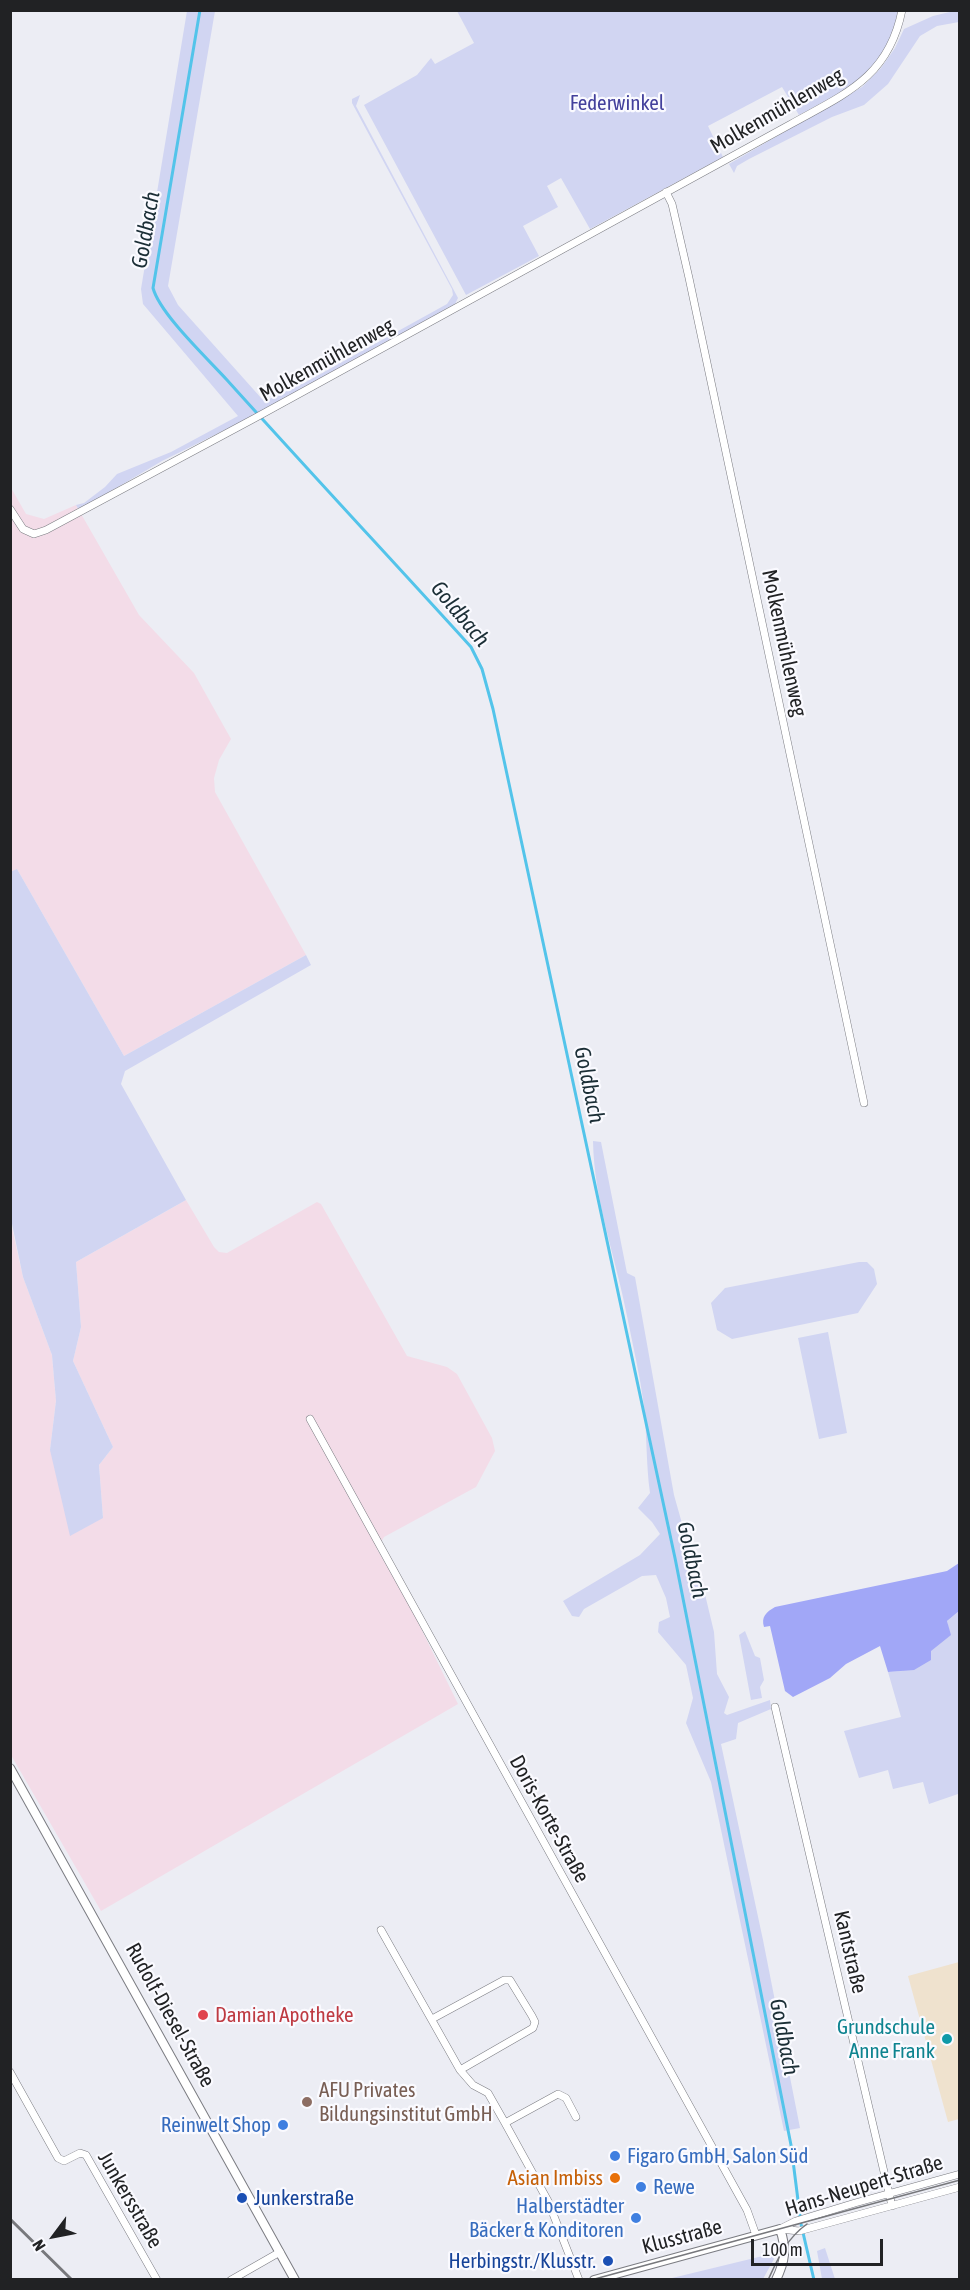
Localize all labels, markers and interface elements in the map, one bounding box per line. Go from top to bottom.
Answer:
street label: Molkenmühlenweg [706,63,848,159]
park label: Federwinkel [570,90,664,116]
water label: Goldbach [126,190,166,270]
street label: Molkenmühlenweg [256,313,398,407]
street label: Molkenmühlenweg [756,567,812,719]
water label: Goldbach [425,576,495,652]
water label: Goldbach [568,1044,610,1126]
water label: Goldbach [671,1519,713,1601]
street label: Doris-Korte-Straße [504,1751,594,1887]
street label: Kantstraße [828,1908,872,1996]
street label: Rudolf-Diesel-Straße [120,1939,220,2091]
water label: Goldbach [764,1996,804,2078]
place label: Damian Apotheke [215,2002,354,2028]
marker: Damian Apotheke [196,2008,210,2022]
place label: Grundschule Anne Frank [837,2014,935,2064]
marker: Grundschule Anne Frank [940,2032,954,2046]
place label: AFU Privates Bildungsinstitut GmbH [319,2077,493,2127]
marker: AFU Privates Bildungsinstitut GmbH [300,2095,314,2109]
place label: Reinwelt Shop [161,2112,271,2138]
marker: Reinwelt Shop [276,2118,290,2132]
place label: Figaro GmbH, Salon Süd [627,2143,808,2169]
street label: Junkersstraße [92,2147,168,2253]
marker: Figaro GmbH, Salon Süd [608,2149,622,2163]
street label: Hans-Neupert-Straße [782,2150,946,2222]
place label: Asian Imbiss [508,2165,603,2191]
marker: Asian Imbiss [608,2171,622,2185]
place label: Rewe [653,2174,695,2200]
marker: Rewe [634,2180,648,2194]
place label: Junkerstraße [254,2185,354,2211]
marker: Junkerstraße [235,2191,249,2205]
place label: Halberstädter Bäcker & Konditoren [469,2193,624,2243]
north arrow [24,2206,84,2266]
marker: Halberstädter Bäcker & Konditoren [629,2211,643,2225]
street label: Klusstraße [639,2214,725,2260]
scale bar [754,2227,886,2265]
text: N [29,2237,49,2254]
text: 100 m [762,2239,803,2260]
place label: Herbingstr./Klusstr. [448,2248,596,2274]
marker: Herbingstr./Klusstr. [601,2254,615,2268]

